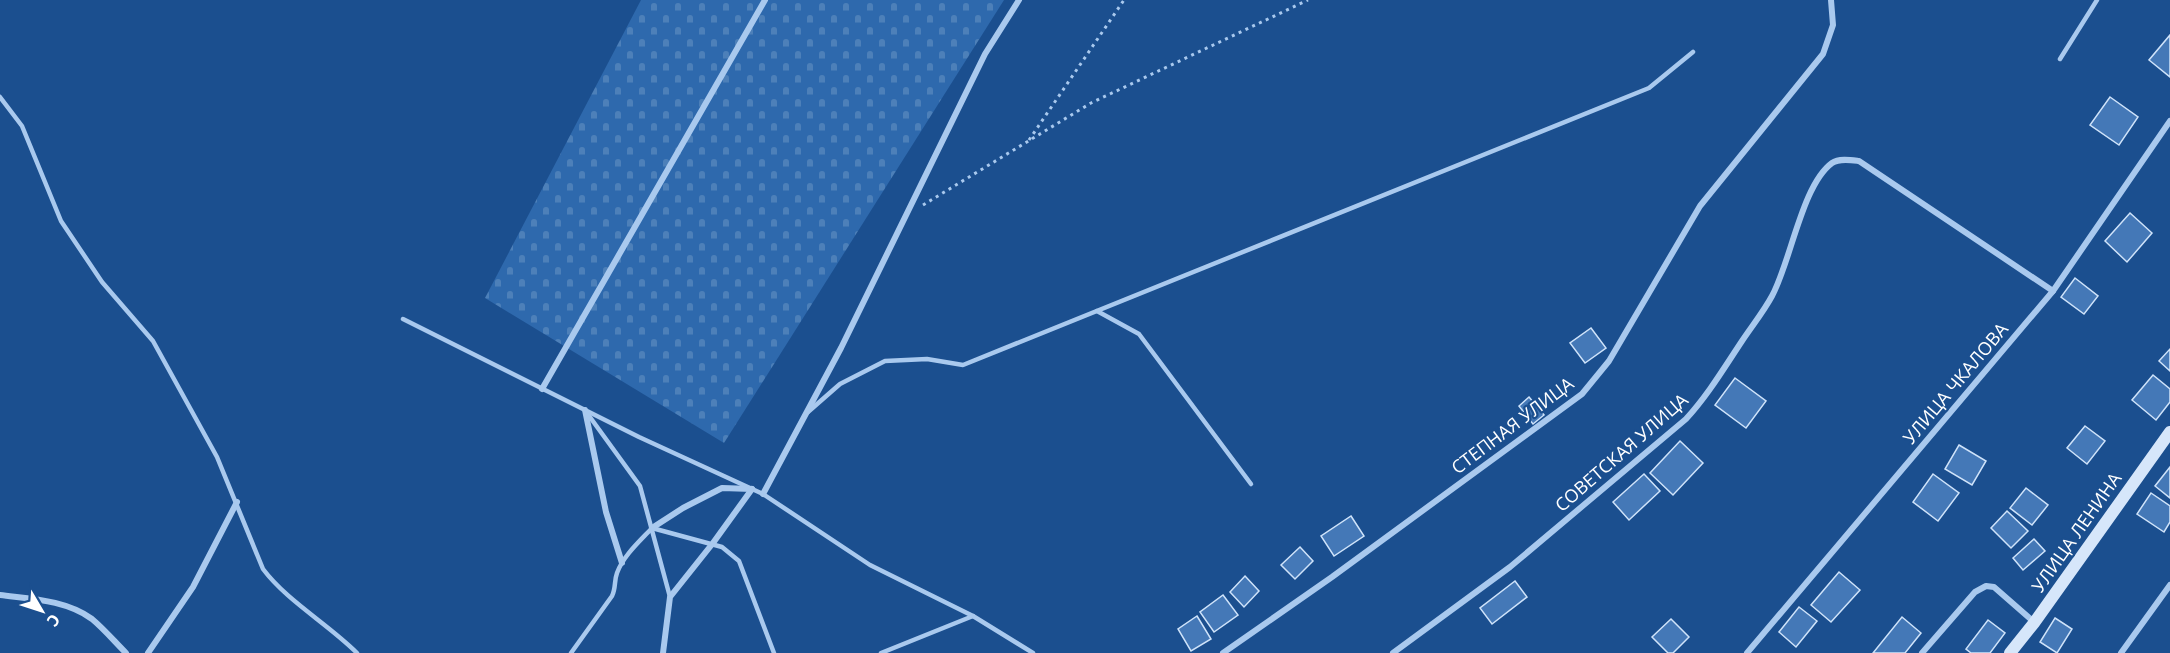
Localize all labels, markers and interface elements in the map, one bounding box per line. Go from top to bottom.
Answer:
street label: УЛИЦА ЧКАЛОВА [1897,317,2013,449]
street label: СТЕПНАЯ УЛИЦА [1446,371,1578,479]
street label: СОВЕТСКАЯ УЛИЦА [1549,387,1693,516]
street label: УЛИЦА ЛЕНИНА [2026,467,2127,597]
north arrow [12,581,72,641]
text: С [42,610,65,631]

